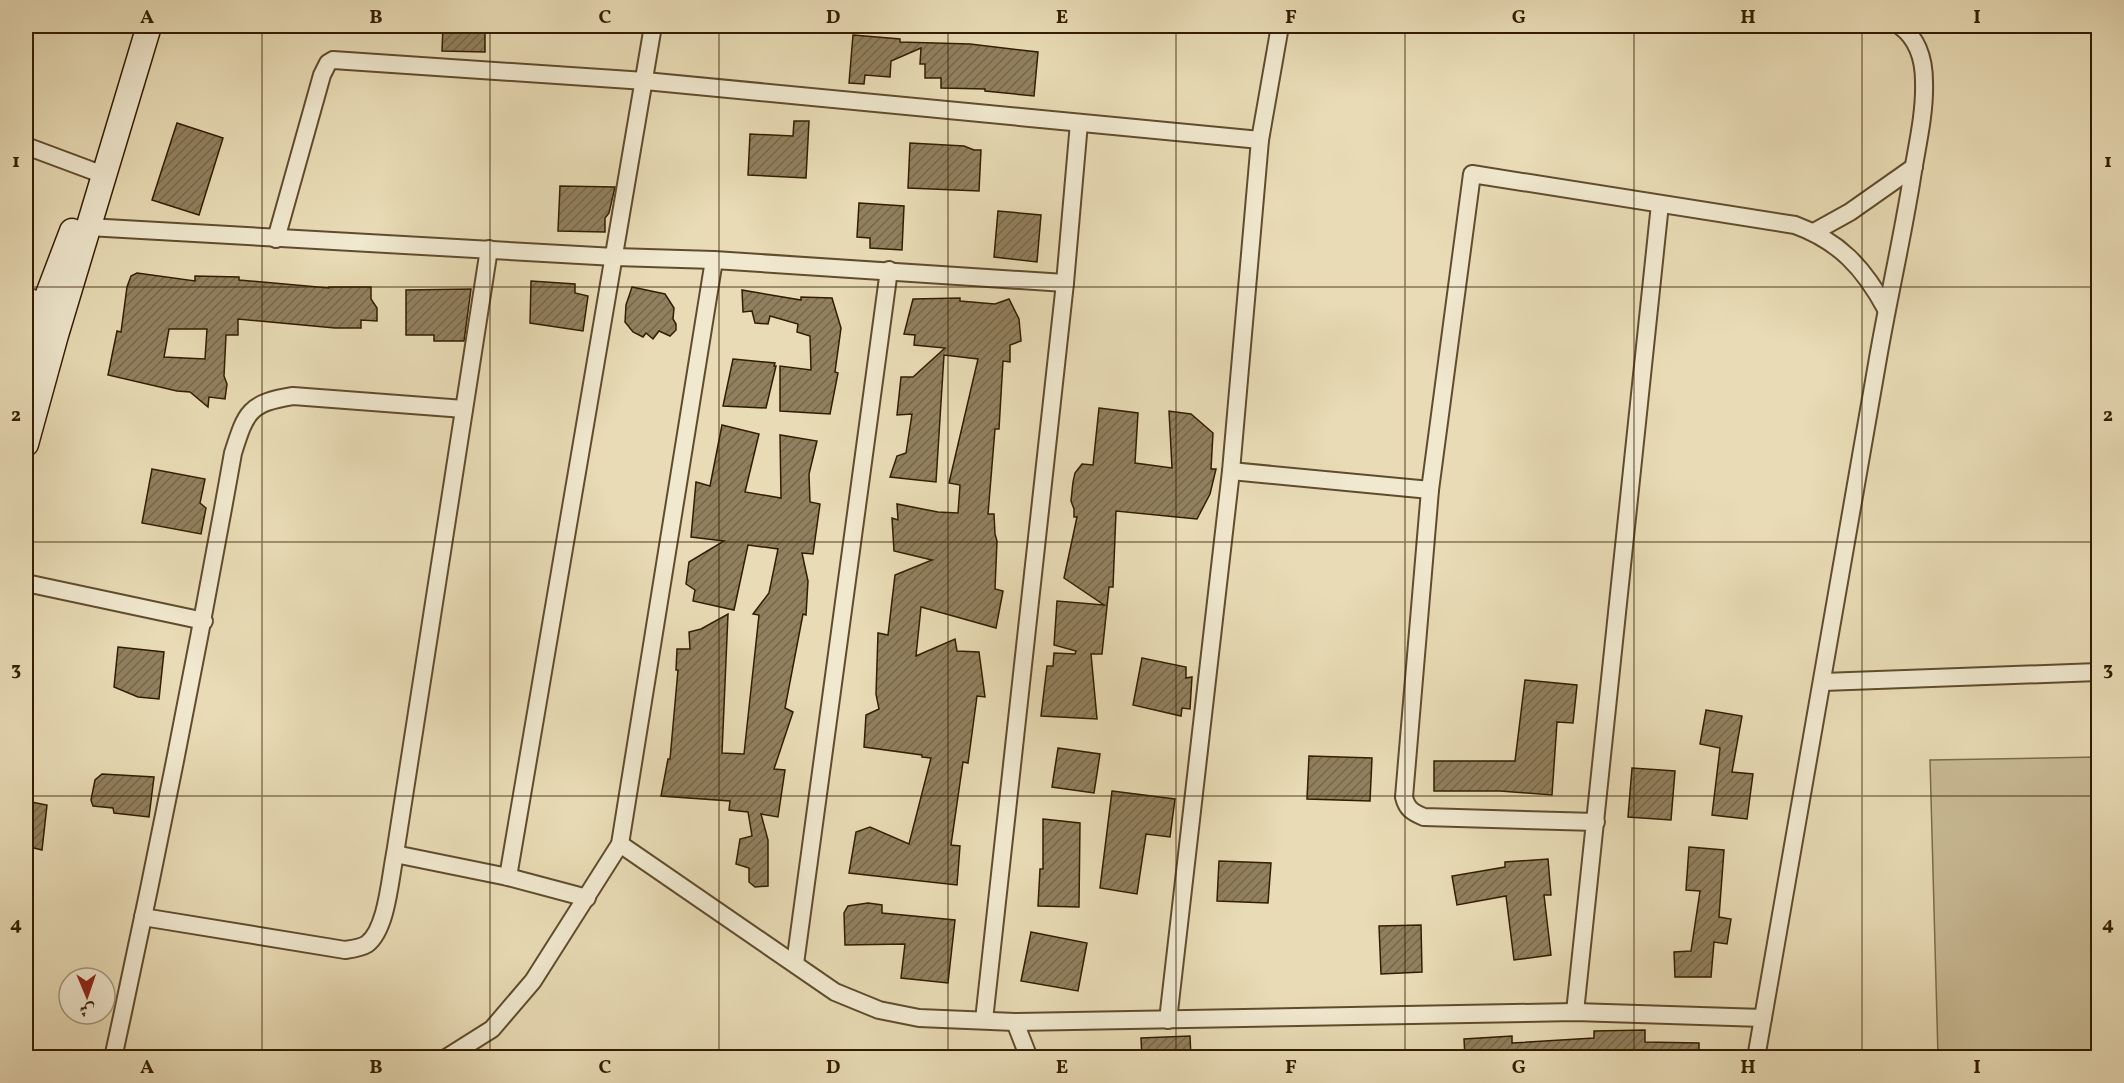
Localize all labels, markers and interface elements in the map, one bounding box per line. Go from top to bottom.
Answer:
text: A [140,4,154,32]
text: B [369,4,383,32]
text: C [599,4,612,32]
text: D [826,4,840,32]
text: E [1056,4,1068,32]
text: F [1285,4,1297,32]
text: G [1512,4,1526,32]
text: H [1740,4,1756,32]
text: I [1973,4,1981,32]
text: 1 [12,148,20,176]
text: 1 [2104,148,2112,176]
text: 2 [11,402,21,430]
text: 2 [2103,402,2113,430]
text: 3 [11,656,21,684]
text: 3 [2103,656,2113,684]
text: 4 [10,911,22,939]
text: 4 [2102,911,2114,939]
north arrow [57,966,117,1026]
text: ش [79,998,96,1020]
text: A [140,1054,154,1082]
text: B [369,1054,383,1082]
text: C [599,1054,612,1082]
text: D [826,1054,840,1082]
text: E [1056,1054,1068,1082]
text: F [1285,1054,1297,1082]
text: G [1512,1054,1526,1082]
text: H [1740,1054,1756,1082]
text: I [1973,1054,1981,1082]

